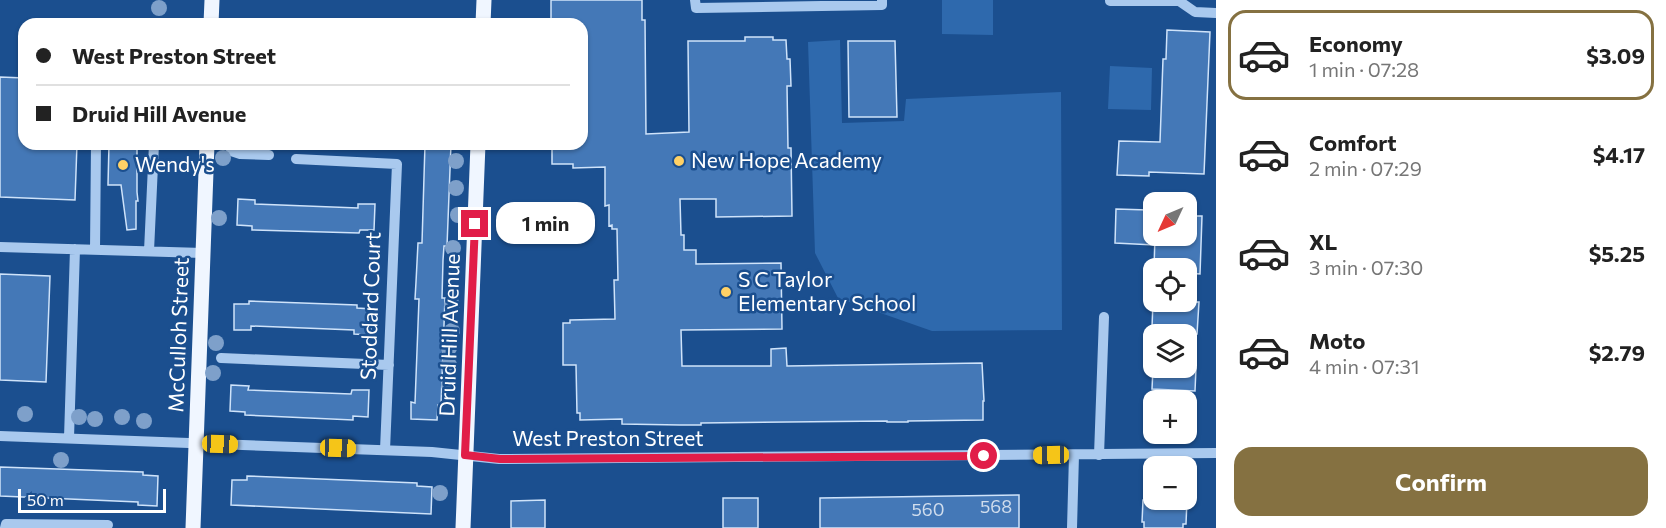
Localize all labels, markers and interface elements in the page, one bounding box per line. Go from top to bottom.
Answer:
icon: car [1237,28,1291,82]
text: Economy [1309,30,1403,57]
text: West Preston Street [72,42,276,69]
text: $3.09 [1586,42,1645,69]
text: 1 min · 07:28 [1309,57,1419,81]
text: Druid Hill Avenue [72,100,246,127]
icon: car [1237,127,1291,181]
text: Comfort [1309,129,1397,156]
text: $4.17 [1593,141,1645,168]
place label: New Hope Academy [691,147,882,172]
place label: Wendy's [135,151,215,176]
marker: New Hope Academy [672,154,686,168]
text: 2 min · 07:29 [1309,156,1422,180]
marker: Wendy's [116,158,130,172]
north arrow [1143,192,1197,246]
map controls [1143,192,1197,510]
callout: 1 min [496,203,595,245]
route end [461,210,488,237]
text: 1 min [522,211,569,235]
icon: car [1237,226,1291,280]
text: XL [1309,228,1337,255]
street label: Stoddard Court [354,231,385,380]
text: $5.25 [1589,240,1645,267]
street label: Druid Hill Avenue [433,253,464,417]
text: 3 min · 07:30 [1309,255,1423,279]
street label: McCulloh Street [162,257,193,413]
button: locate [1143,258,1197,312]
place label: S C Taylor Elementary School [738,266,916,315]
marker: S C Taylor Elementary School [719,285,733,299]
button: layers [1143,324,1197,378]
icon: car [1237,325,1291,379]
text: Moto [1309,327,1365,354]
text: $2.79 [1589,339,1645,366]
text: 4 min · 07:31 [1309,354,1419,378]
button: + [1143,390,1197,444]
street label: West Preston Street [512,425,704,450]
car [202,434,238,454]
car [320,438,356,458]
route start [970,442,997,469]
car [1033,446,1069,464]
button: Confirm [1234,447,1648,516]
button: − [1143,456,1197,510]
scale bar [18,486,166,514]
text: 50 m [27,490,64,509]
house number: 568 [980,495,1012,517]
house number: 560 [911,498,945,520]

